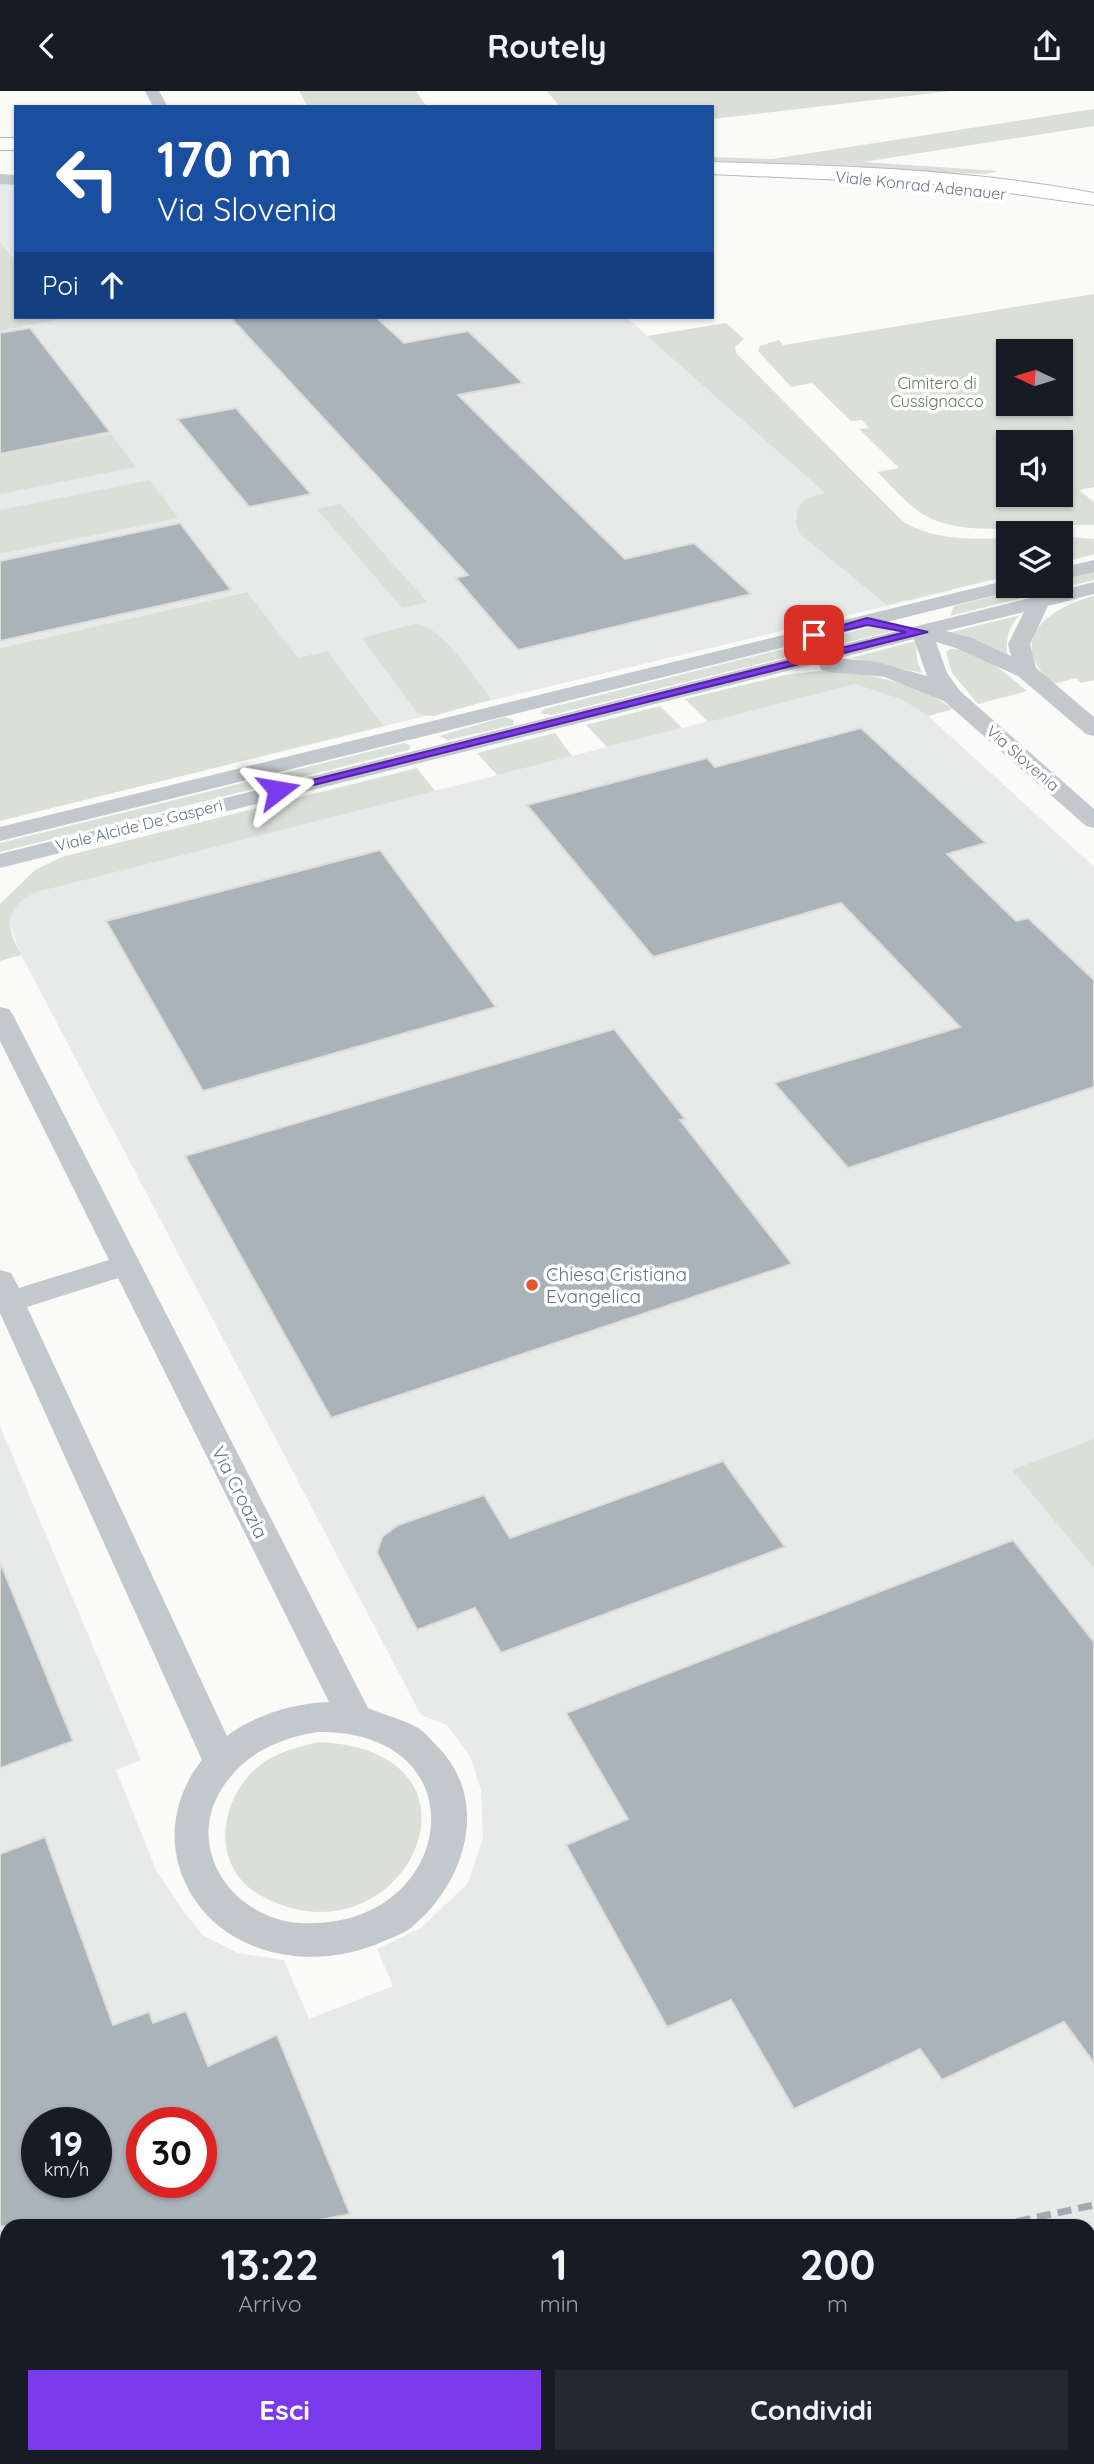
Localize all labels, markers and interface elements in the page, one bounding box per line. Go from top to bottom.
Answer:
text: Routely [487,26,607,66]
icon: back [28,27,66,65]
icon: share [1028,27,1066,65]
text: 170 m [157,128,292,189]
icon: left [42,133,133,224]
street label: Viale Konrad Adenauer [834,166,1008,204]
text: Via Slovenia [157,189,337,229]
icon: ahead [93,266,131,304]
text: Poi [42,269,79,302]
north arrow [996,339,1073,417]
map controls [996,339,1073,598]
park label: Cimitero di Cussignacco [890,373,984,411]
button: sound [996,430,1073,507]
button: layers [996,521,1073,598]
pin [784,605,844,665]
icon: arrive [795,616,833,654]
street label: Via Slovenia [982,721,1064,795]
position arrow [241,753,315,827]
street label: Viale Alcide De Gasperi [53,795,225,855]
place label: Chiesa Cristiana Evangelica [546,1262,687,1308]
marker: Chiesa Cristiana Evangelica [524,1277,540,1293]
street label: Via Croazia [207,1442,273,1542]
speed limit sign: 30 [126,2107,217,2198]
text: 19 [50,2121,83,2165]
text: km/h [44,2158,89,2181]
text: 13:22 [221,2238,319,2291]
text: 1 [551,2238,567,2291]
text: 200 [800,2238,875,2291]
text: Arrivo [238,2289,302,2318]
text: min [540,2289,579,2318]
text: m [827,2289,848,2318]
button: Esci [28,2370,541,2450]
button: Condividi [555,2370,1068,2450]

